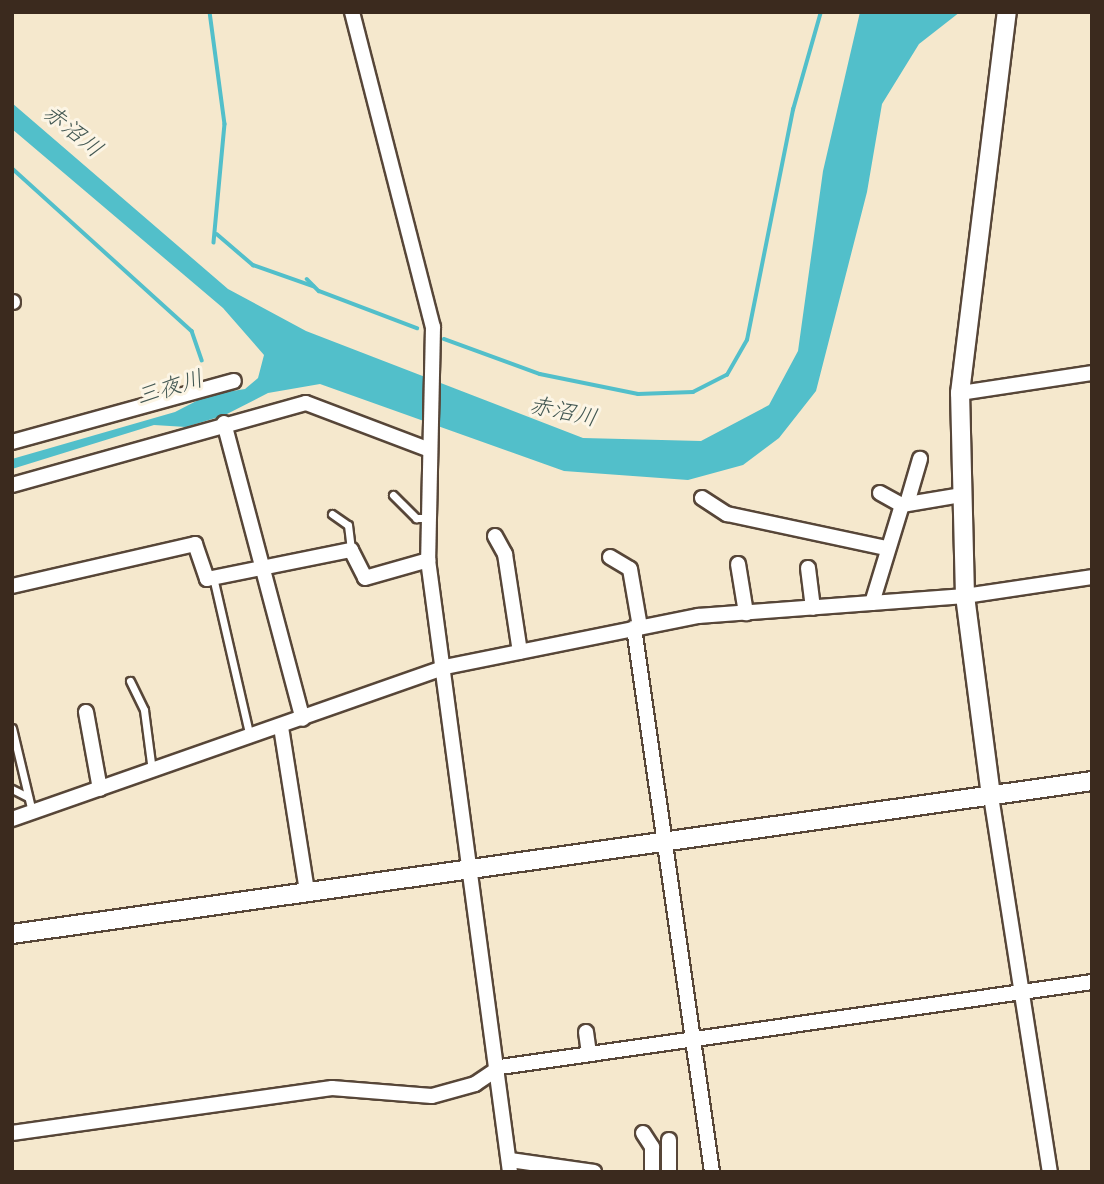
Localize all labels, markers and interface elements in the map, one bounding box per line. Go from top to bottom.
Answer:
water label: 赤沼川 [37,100,107,164]
water label: 三夜川 [133,366,207,412]
water label: 赤沼川 [526,392,600,434]

